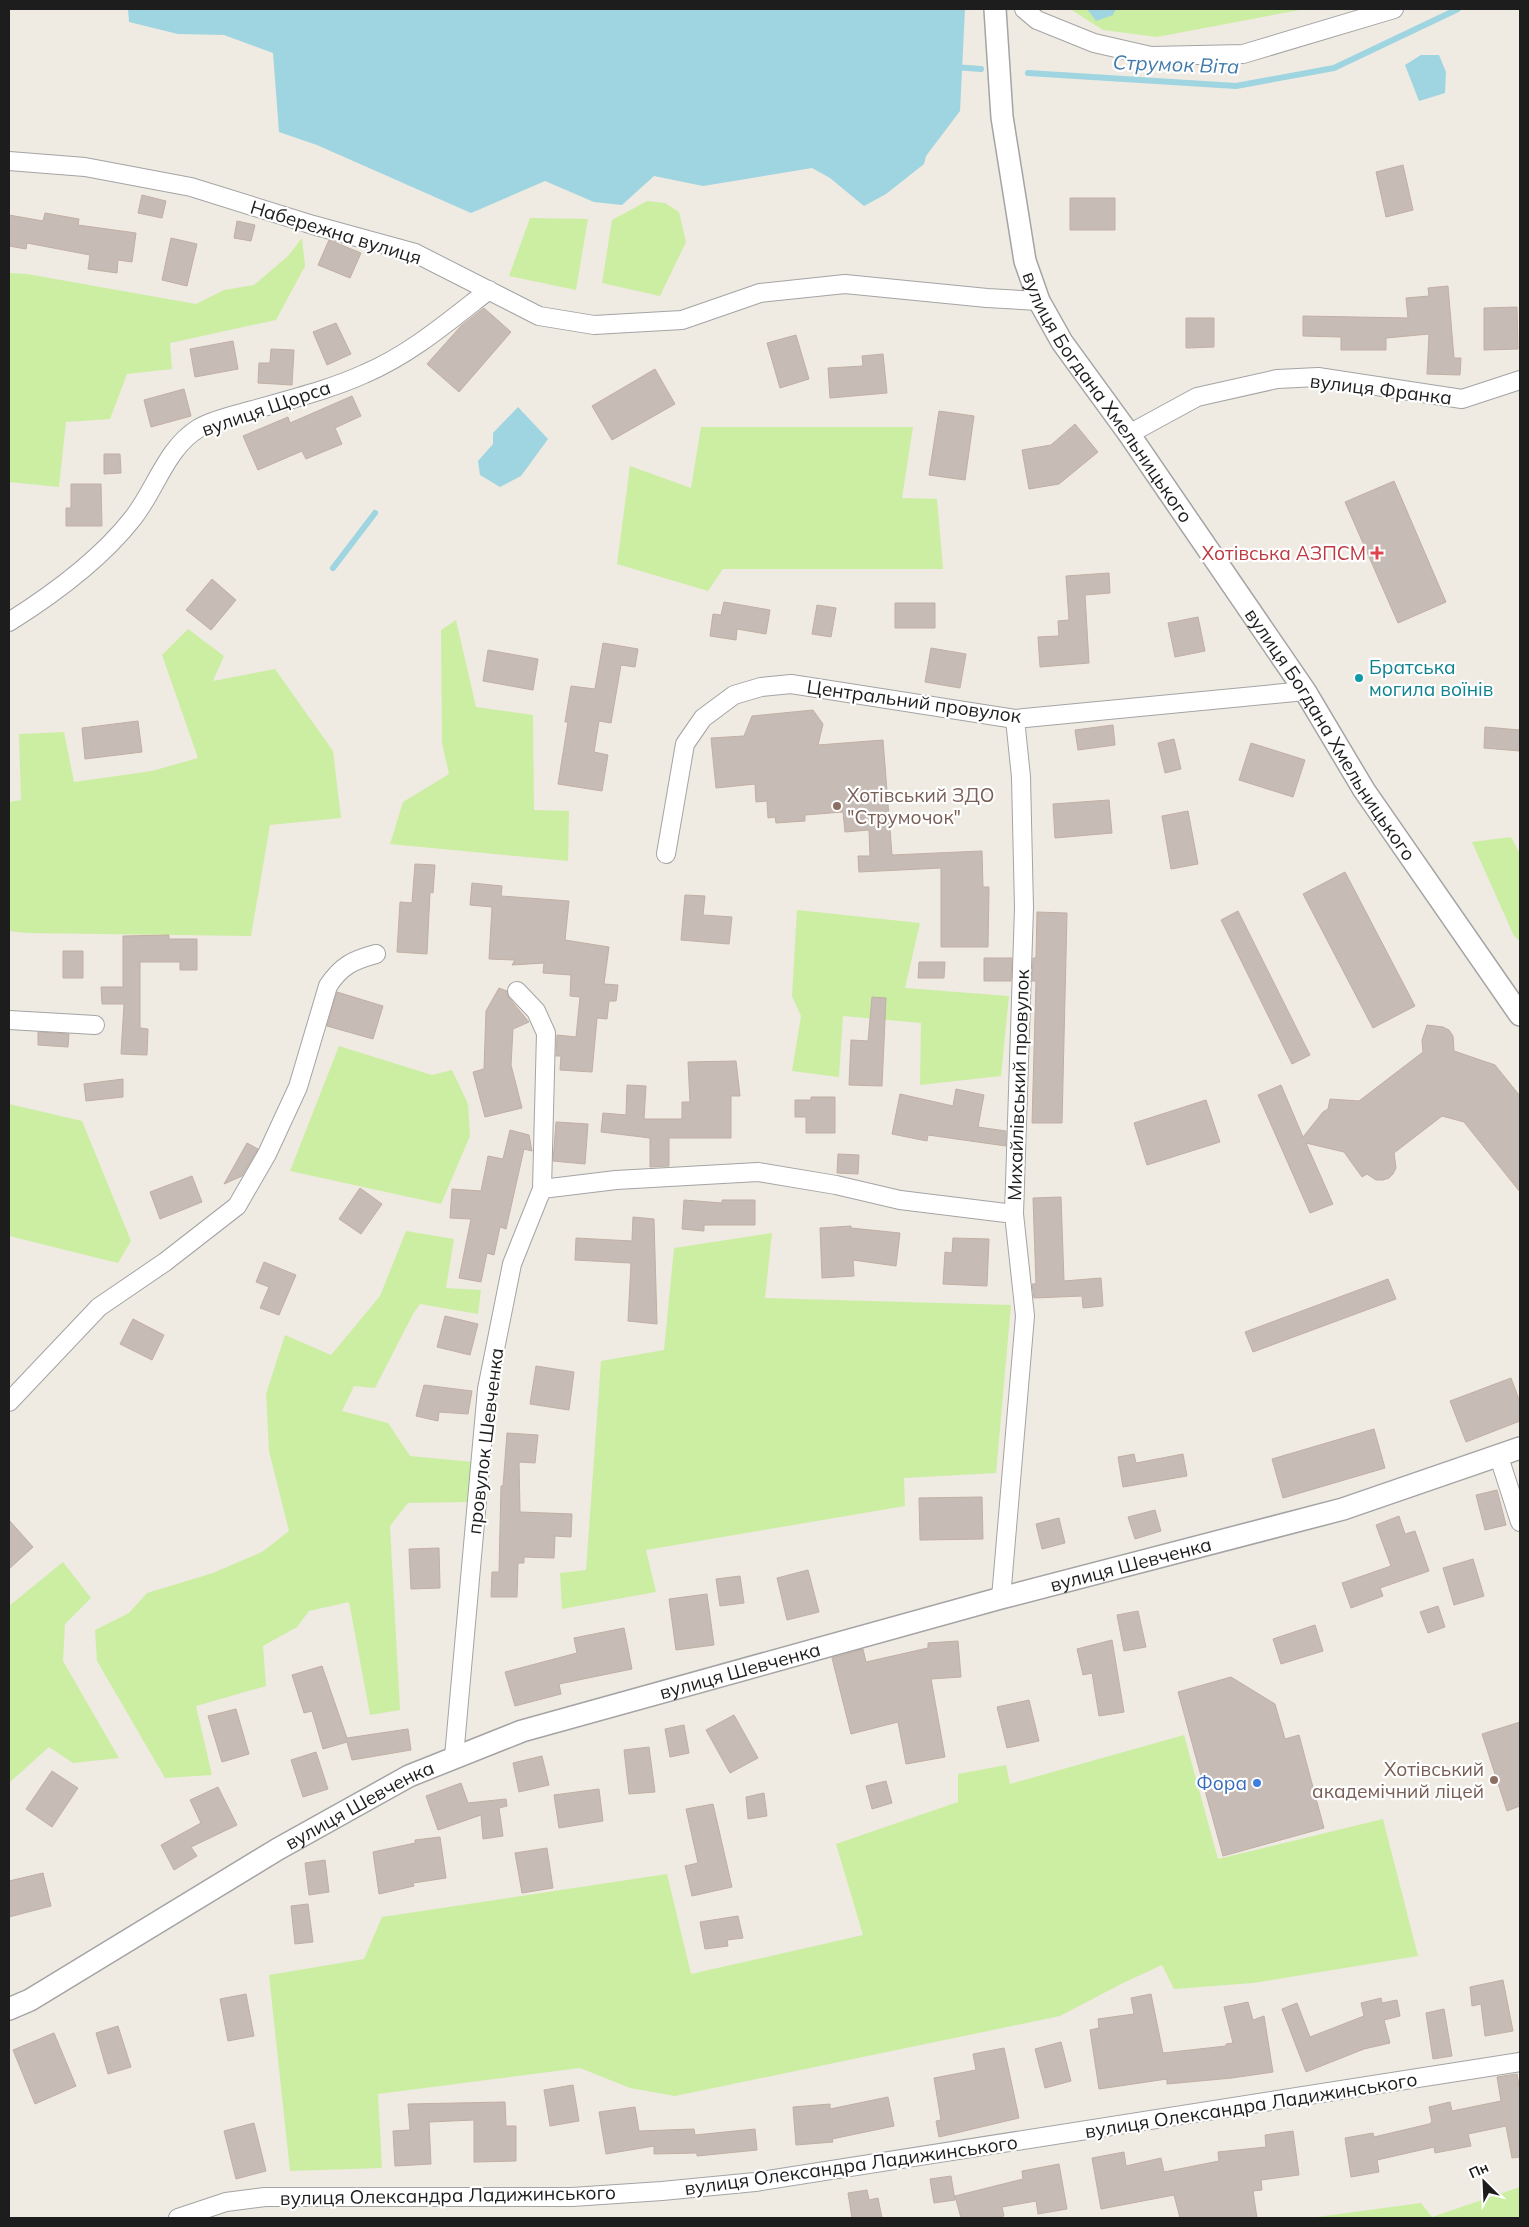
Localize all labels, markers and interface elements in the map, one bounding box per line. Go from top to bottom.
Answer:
water label: Струмок Віта [1112,49,1240,79]
street label: Набережна вулиця [247,195,425,269]
street label: вулиця Богдана Хмельницького [1018,268,1198,527]
street label: вулиця Франка [1309,368,1453,410]
street label: вулиця Щорса [198,375,334,441]
place label: Хотівська АЗПСМ [1202,541,1366,565]
marker: Хотівська АЗПСМ [1370,546,1384,560]
street label: вулиця Богдана Хмельницького [1240,604,1421,865]
place label: Братська могила воїнів [1369,655,1493,701]
marker: Братська могила воїнів [1353,672,1365,684]
street label: Центральний провулок [805,674,1023,728]
place label: Хотівський ЗДО "Струмочок" [847,783,994,829]
marker: Хотівський ЗДО "Струмочок" [831,800,843,812]
street label: Михайлівський провулок [1002,968,1034,1201]
street label: провулок Шевченка [462,1346,508,1536]
street label: вулиця Шевченка [1047,1532,1214,1597]
street label: вулиця Шевченка [657,1637,823,1704]
street label: вулиця Шевченка [281,1755,437,1855]
place label: Хотівський академічний ліцей [1312,1757,1484,1803]
place label: Фора [1196,1771,1247,1795]
marker: Хотівський академічний ліцей [1488,1774,1500,1786]
marker: Фора [1251,1777,1263,1789]
street label: вулиця Олександра Ладижинського [1083,2067,1419,2143]
street label: вулиця Олександра Ладижинського [683,2130,1019,2200]
north arrow [1459,2157,1509,2207]
text: Пн [1466,2158,1491,2182]
street label: вулиця Олександра Ладижинського [280,2180,616,2210]

